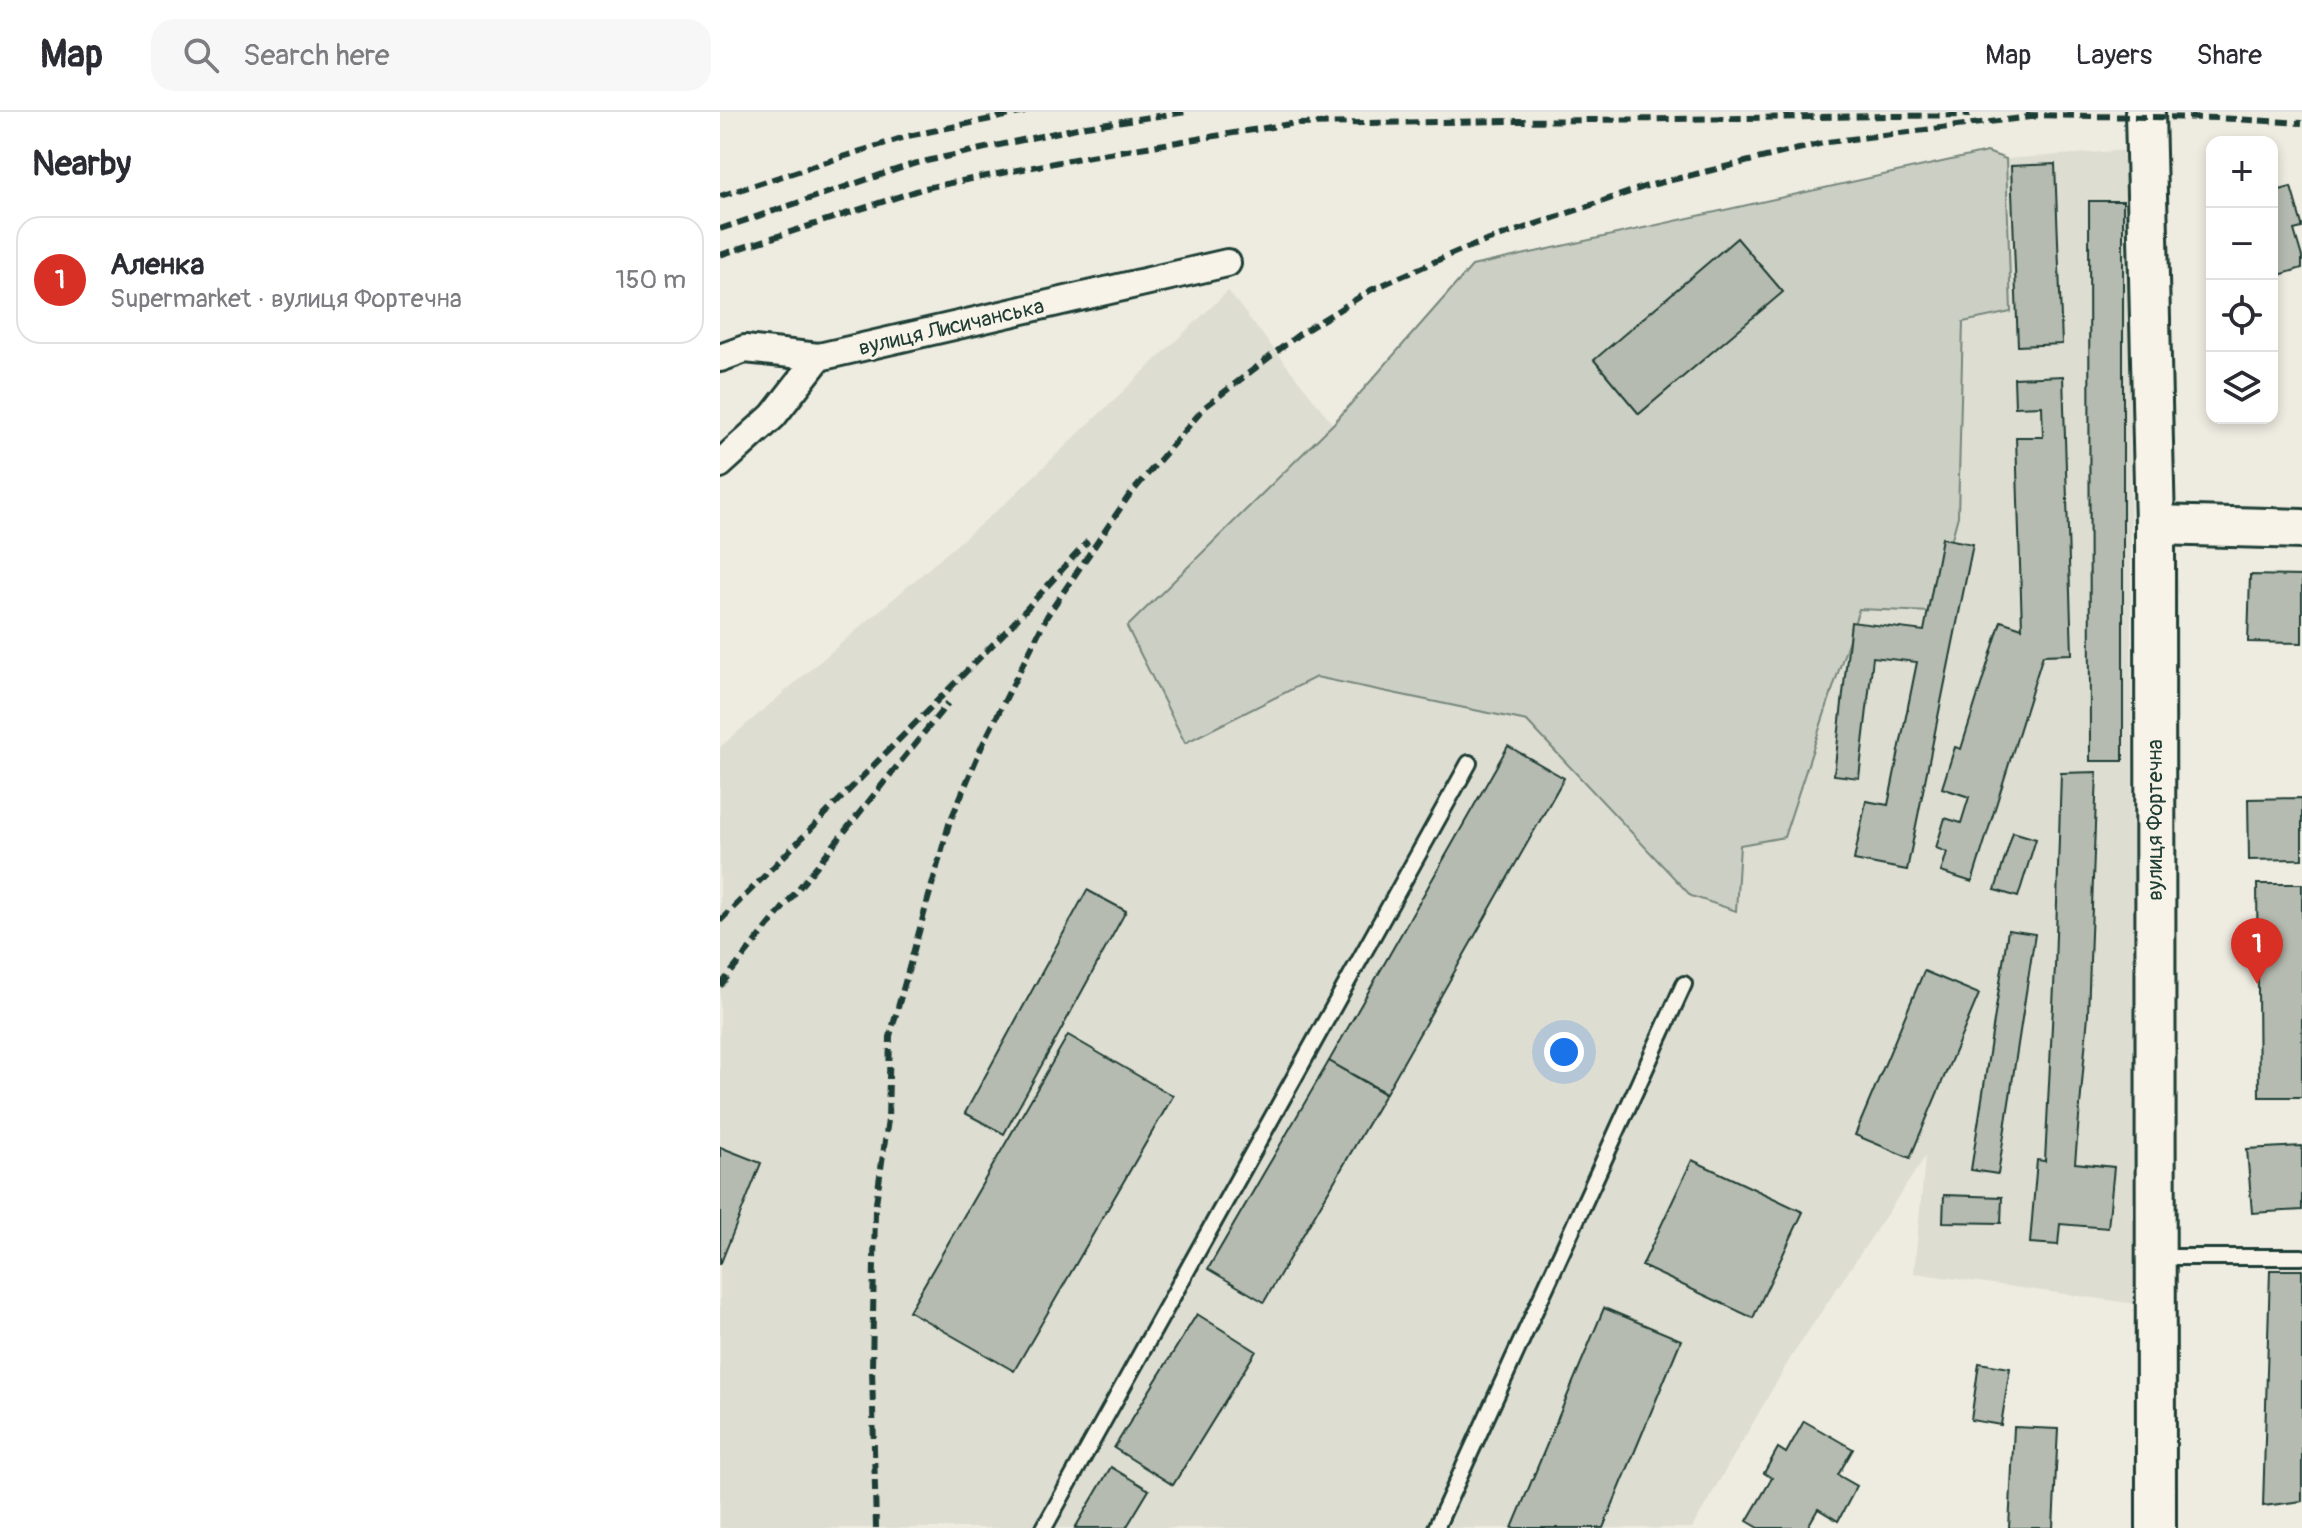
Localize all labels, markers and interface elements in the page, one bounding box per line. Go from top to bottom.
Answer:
search box [151,19,711,91]
text: Map [40,31,103,79]
icon: search [179,33,223,77]
text: Search here [243,37,390,74]
text: Map [1985,38,2031,73]
text: Layers [2075,38,2152,73]
text: Share [2196,38,2262,73]
map controls [2206,136,2278,424]
button: + [2206,136,2278,208]
text: Nearby [32,143,131,186]
button: − [2206,208,2278,280]
text: Аленка [110,246,204,283]
text: 1 [55,264,65,296]
text: 150 m [615,264,686,296]
button: locate [2206,280,2278,352]
text: Supermarket · вулиця Фортечна [110,283,462,315]
street label: вулиця Лисичанська [856,292,1047,362]
button: layers [2206,352,2278,424]
street label: вулиця Фортечна [2141,739,2169,901]
pin: 1 [2231,918,2283,984]
your location [1544,1032,1584,1072]

